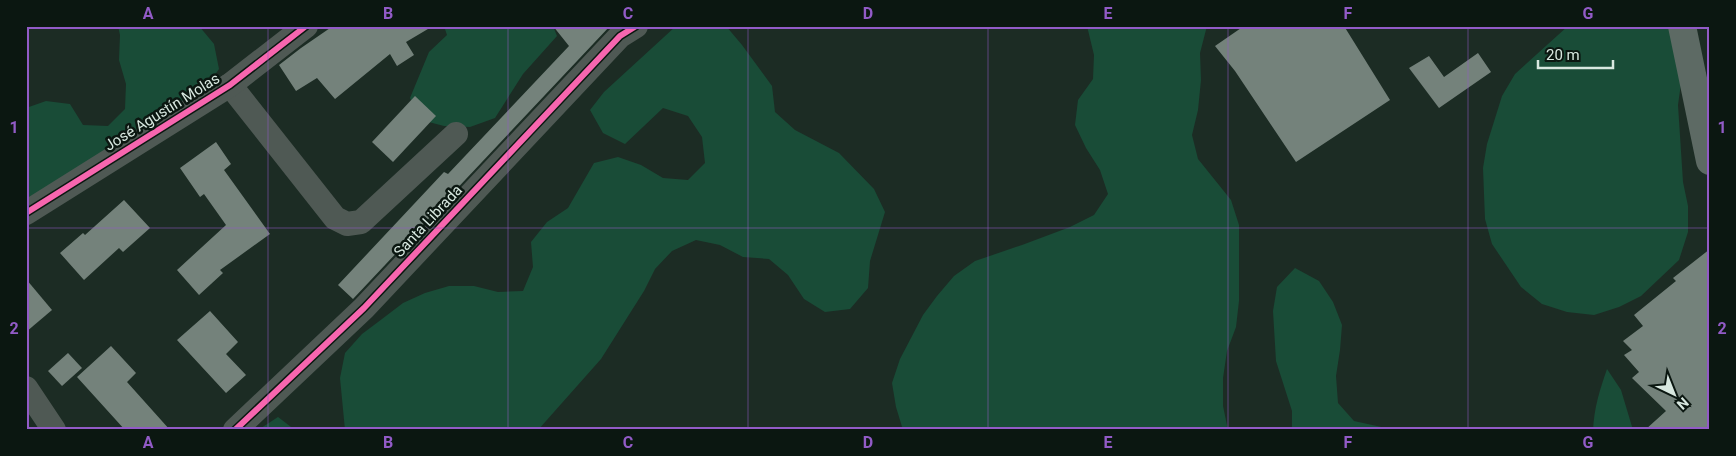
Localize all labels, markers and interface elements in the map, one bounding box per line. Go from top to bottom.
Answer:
text: A [143,4,154,23]
text: B [383,4,393,23]
text: C [623,4,633,23]
text: D [863,4,873,23]
text: E [1104,4,1113,23]
text: F [1344,4,1353,23]
text: G [1583,4,1594,23]
scale bar [1538,38,1614,70]
text: 20 m [1546,46,1580,64]
street label: José Agustín Molas [101,69,223,155]
text: 1 [9,118,19,137]
text: 1 [1717,118,1727,137]
street label: Santa Librada [390,181,466,261]
text: 2 [9,319,19,338]
text: 2 [1717,319,1727,338]
north arrow [1648,368,1698,418]
text: N [1674,394,1692,413]
text: A [143,433,154,452]
text: B [383,433,393,452]
text: C [623,433,633,452]
text: D [863,433,873,452]
text: E [1104,433,1113,452]
text: F [1344,433,1353,452]
text: G [1583,433,1594,452]

